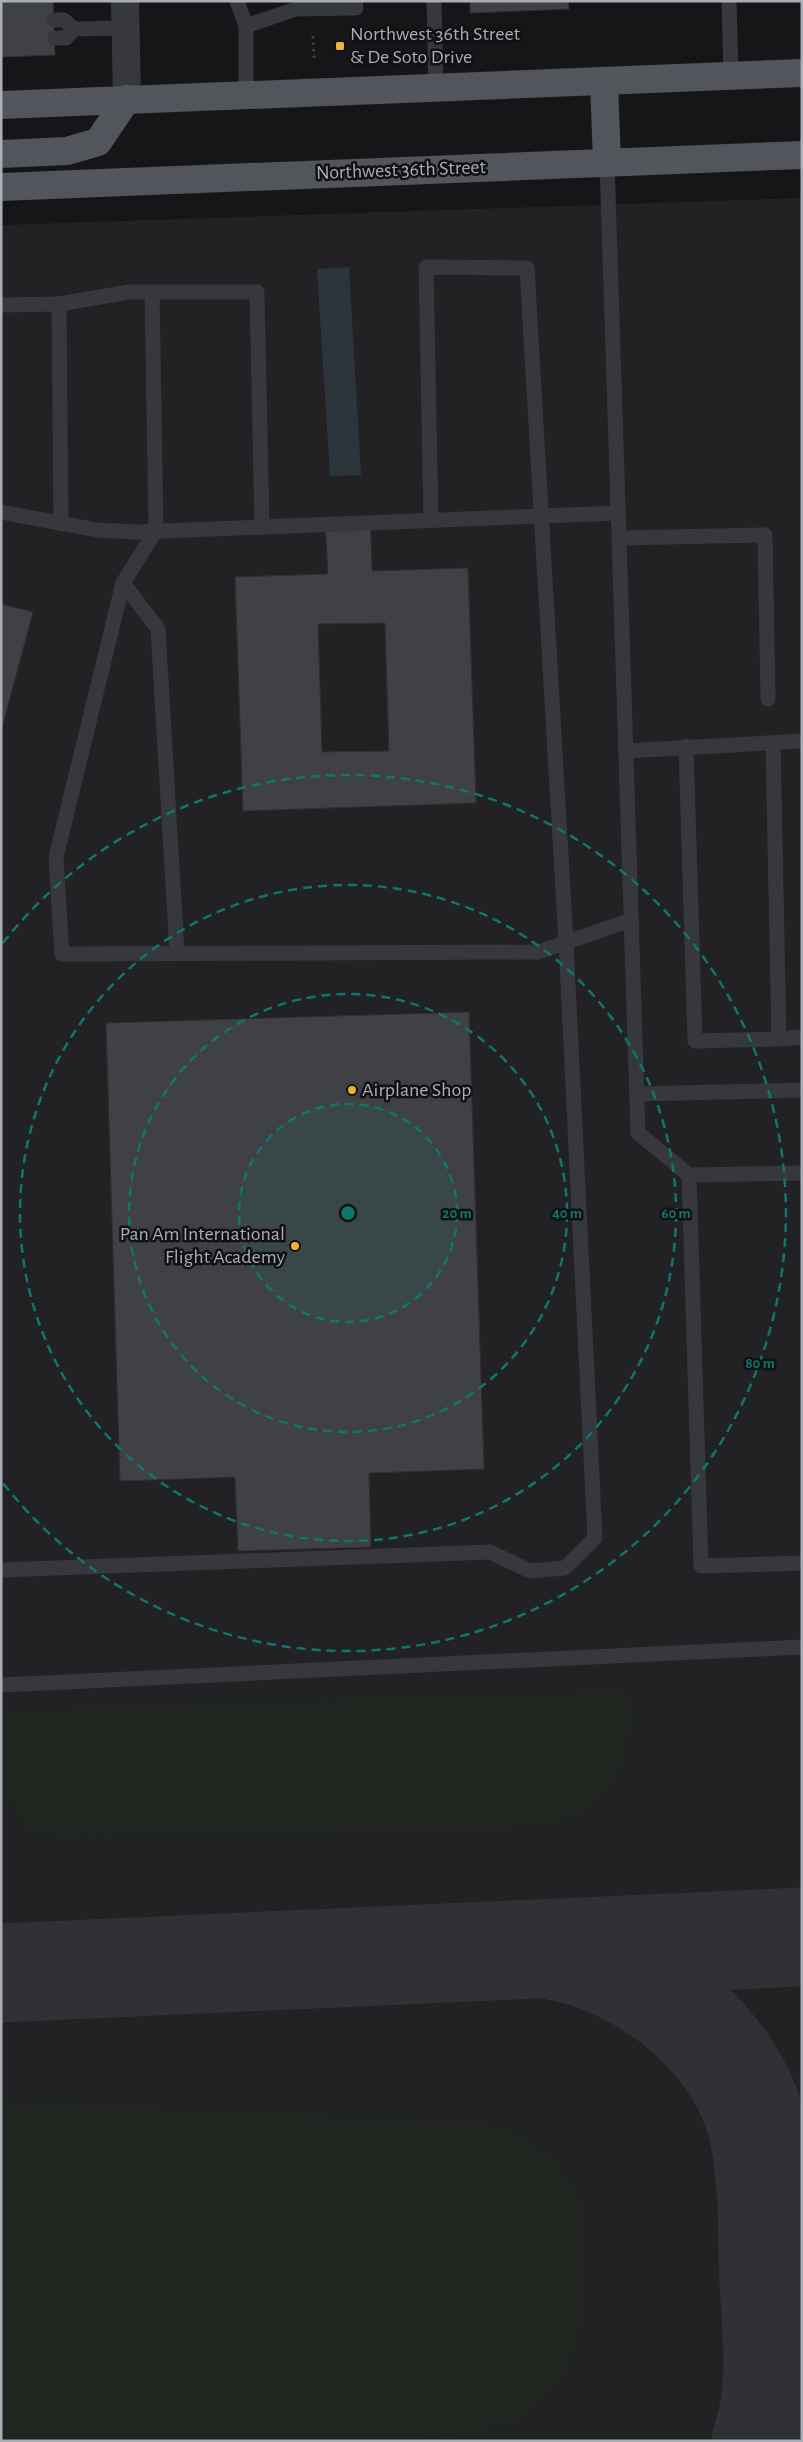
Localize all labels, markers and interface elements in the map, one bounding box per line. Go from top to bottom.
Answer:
place label: Northwest 36th Street & De Soto Drive [350,24,521,67]
marker: Northwest 36th Street & De Soto Drive [334,40,346,52]
street label: Northwest 36th Street [316,157,487,183]
place label: Airplane Shop [362,1080,472,1100]
marker: Airplane Shop [346,1084,358,1096]
centre of rings [339,1204,357,1222]
text: 20 m [442,1206,472,1221]
text: 40 m [552,1206,582,1221]
text: 60 m [661,1206,691,1221]
place label: Pan Am International Flight Academy [120,1224,285,1267]
marker: Pan Am International Flight Academy [289,1240,301,1252]
text: 80 m [745,1356,775,1371]

